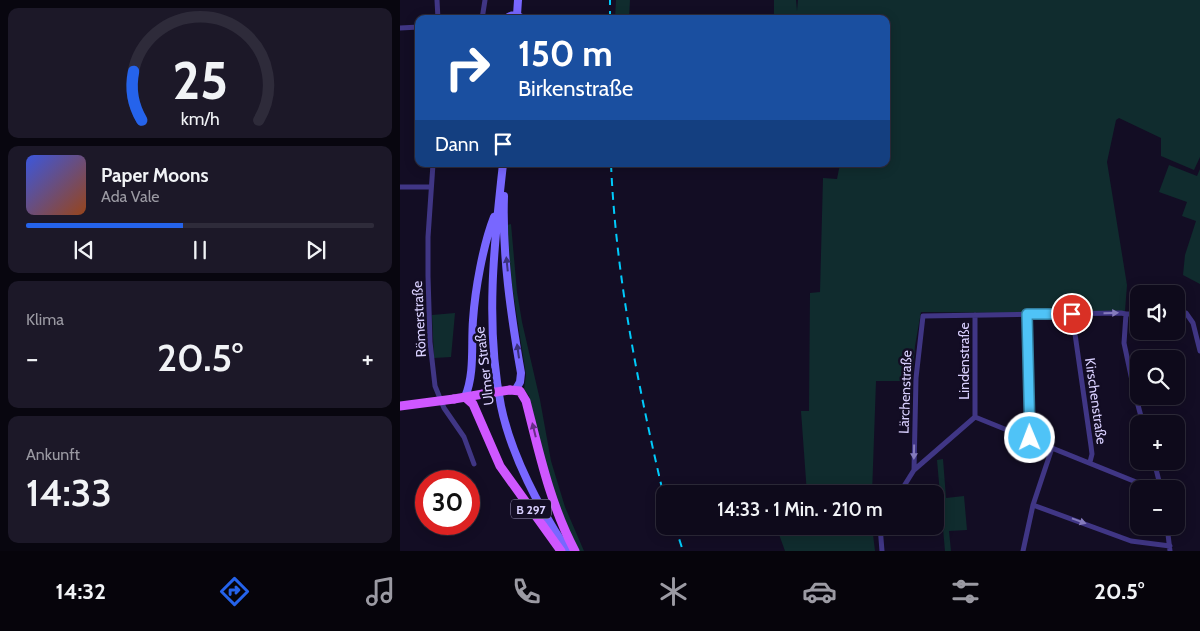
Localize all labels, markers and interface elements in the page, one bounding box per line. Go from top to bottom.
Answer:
text: 150 m [518,32,613,75]
icon: right [435,35,500,100]
text: 25 [172,49,228,112]
text: Birkenstraße [518,75,633,102]
text: km/h [180,108,220,129]
icon: arrive [489,130,517,158]
text: Dann [435,133,479,156]
text: Paper Moons [101,164,209,187]
text: Ada Vale [101,187,160,206]
icon: previous [70,236,98,264]
icon: pause [186,236,214,264]
icon: next [302,236,330,264]
one-way arrow [503,255,511,271]
street label: Römerstraße [408,280,430,358]
map controls [1130,285,1185,535]
button: sound [1130,285,1185,340]
pin [1051,293,1093,335]
icon: arrive [1058,300,1086,328]
one-way arrow [1104,309,1120,317]
text: Klima [26,310,64,329]
street label: Lindenstraße [955,322,973,400]
street label: Ulmer Straße [470,326,498,406]
text: 20.5° [157,334,243,381]
text: − [26,341,38,375]
text: + [362,341,374,375]
one-way arrow [513,343,521,359]
street label: Lärchenstraße [895,350,915,434]
button: search [1130,350,1185,405]
street label: Kirschenstraße [1081,357,1111,445]
position arrow [1003,411,1055,463]
button: + [1130,415,1185,470]
one-way arrow [529,422,537,437]
one-way arrow [910,444,918,460]
text: Ankunft [26,445,80,464]
text: 14:33 [26,469,112,516]
speed limit sign: 30 [415,470,480,535]
button: − [1130,480,1185,535]
text: 14:33 · 1 Min. · 210 m [717,498,883,521]
road number: B 297 [511,499,551,518]
one-way arrow [1071,518,1086,526]
icon: directions [217,574,252,609]
icon: music [363,574,398,609]
icon: phone [509,574,544,609]
icon: climate [656,574,691,609]
icon: car [802,574,837,609]
icon: filters [948,574,983,609]
text: 14:32 [56,578,106,605]
text: 20.5° [1094,578,1144,605]

